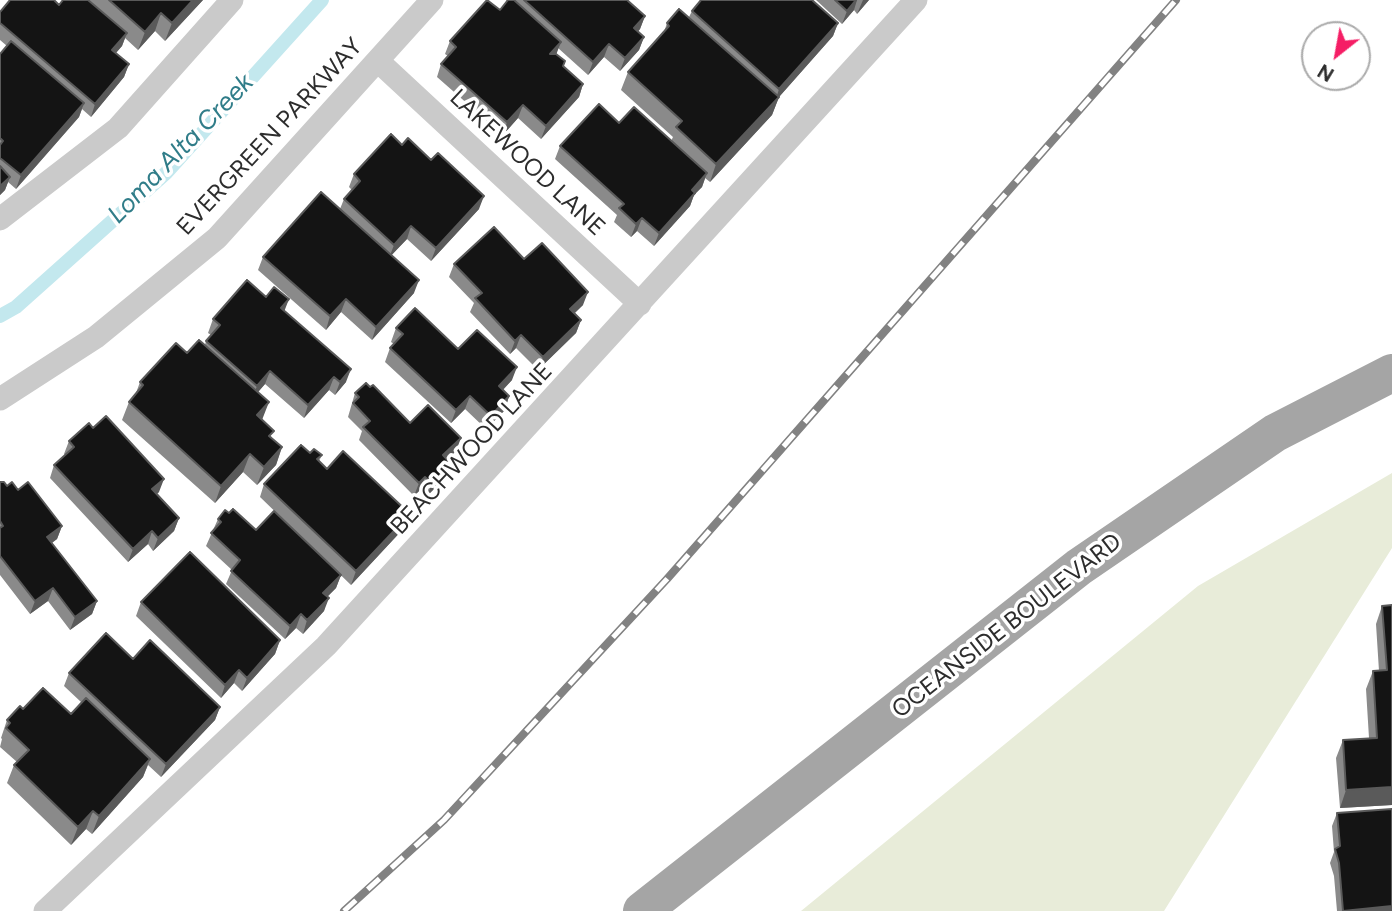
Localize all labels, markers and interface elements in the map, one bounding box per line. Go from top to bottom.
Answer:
north arrow [1301,21,1371,91]
street label: EVERGREEN PARKWAY [171,33,369,241]
text: N [1314,59,1338,86]
water label: Loma Alta Creek [102,68,260,230]
street label: LAKEWOOD LANE [443,84,611,242]
street label: BEACHWOOD LANE [385,357,559,541]
street label: OCEANSIDE BOULEVARD [887,527,1127,725]

